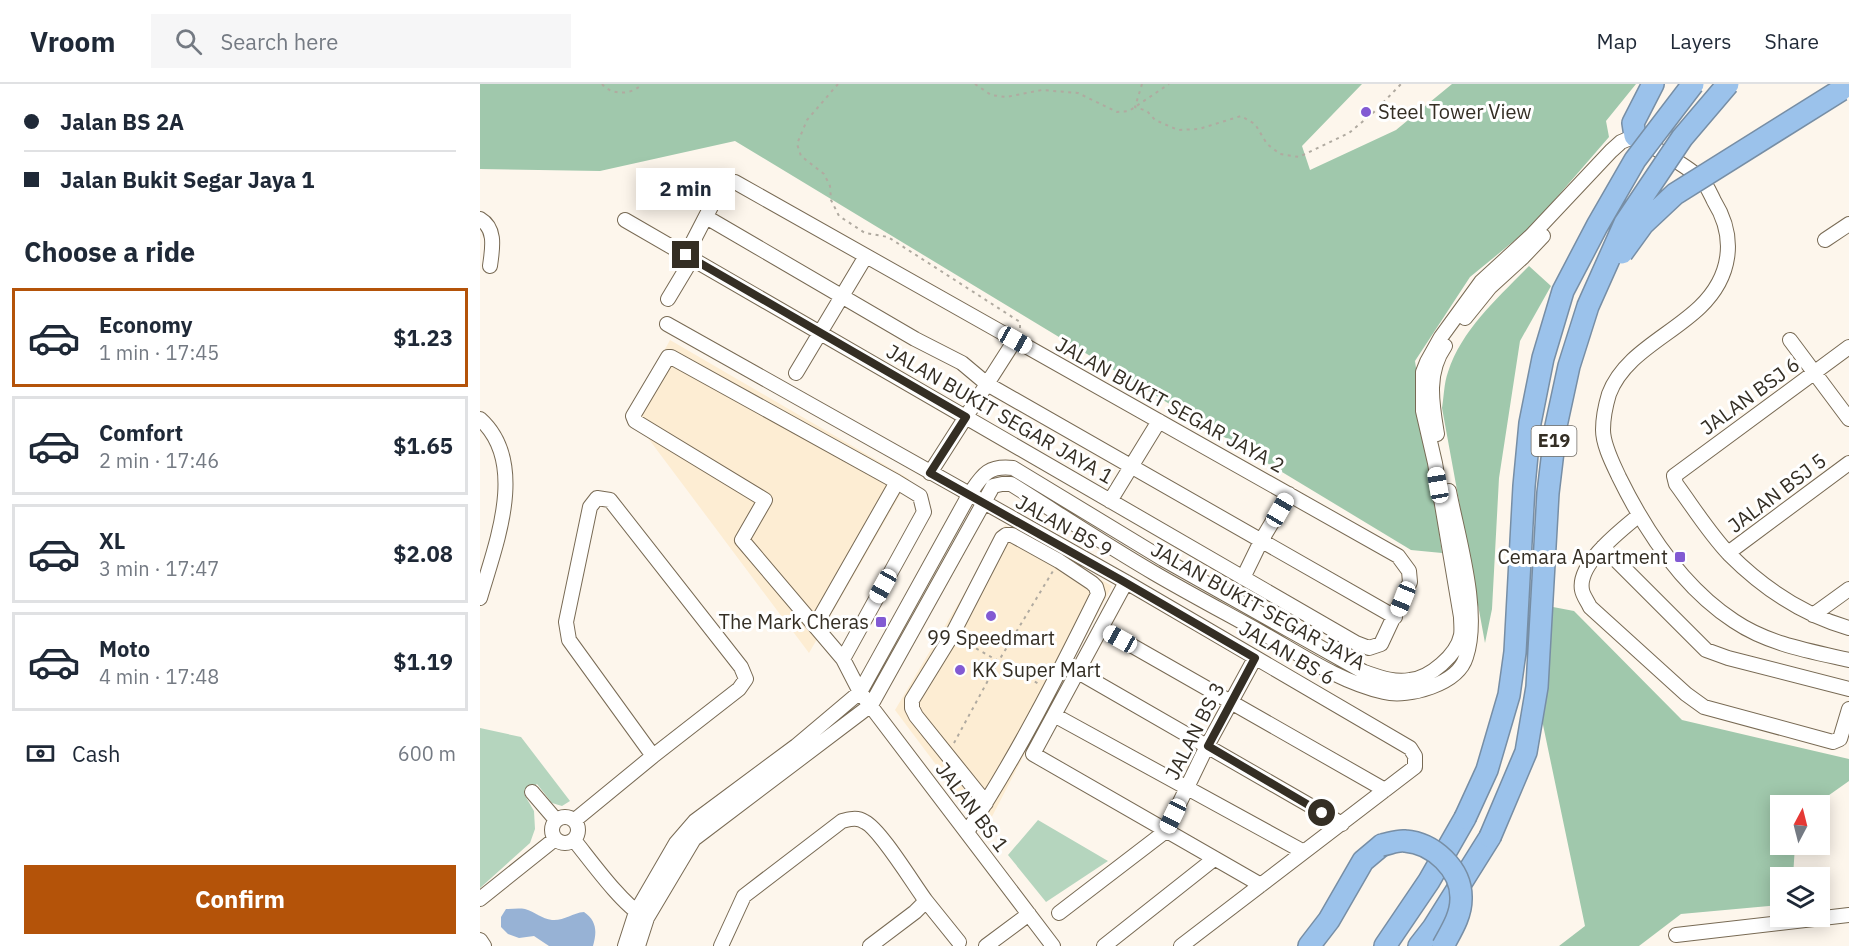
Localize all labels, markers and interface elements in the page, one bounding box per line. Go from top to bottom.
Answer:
search box [151,14,571,68]
text: Vroom [30,23,115,60]
icon: search [172,25,205,58]
text: Search here [220,27,338,56]
text: Map [1597,27,1637,55]
text: Layers [1670,27,1732,55]
text: Share [1765,27,1819,55]
place label: Steel Tower View [1378,98,1532,125]
marker: Steel Tower View [1359,105,1373,119]
text: Jalan BS 2A [60,107,184,136]
text: Jalan Bukit Segar Jaya 1 [60,165,314,194]
callout: 2 min [636,168,736,210]
text: 2 min [659,175,712,202]
text: Choose a ride [24,234,195,269]
route end [672,241,699,268]
text: Economy [99,310,193,339]
icon: car [27,311,81,365]
text: $1.23 [393,323,453,352]
car [995,323,1035,357]
street label: JALAN BUKIT SEGAR JAYA 2 [1051,330,1290,479]
street label: JALAN BUKIT SEGAR JAYA 1 [882,337,1119,490]
text: 1 min · 17:45 [99,339,219,366]
street label: JALAN BSJ 6 [1695,350,1805,441]
text: Comfort [99,418,183,447]
icon: car [27,419,81,473]
road number: E19 [1532,426,1576,456]
text: $1.65 [393,431,453,460]
text: 2 min · 17:46 [99,447,219,474]
street label: JALAN BSJ 5 [1722,447,1831,538]
car [1426,466,1450,504]
street label: JALAN BS 9 [1011,488,1117,563]
car [1263,490,1297,530]
text: XL [99,526,125,555]
icon: car [27,527,81,581]
street label: JALAN BUKIT SEGAR JAYA [1146,535,1370,676]
text: $2.08 [393,539,453,568]
place label: Cemara Apartment [1497,543,1668,570]
marker: Cemara Apartment [1673,550,1687,564]
text: 3 min · 17:47 [99,555,219,582]
car [866,566,900,606]
car [1388,579,1418,619]
place label: The Mark Cheras [719,608,869,635]
marker: 99 Speedmart [984,609,998,623]
street label: JALAN BS 6 [1234,614,1340,691]
marker: The Mark Cheras [874,615,888,629]
car [1100,622,1140,656]
place label: 99 Speedmart [927,624,1055,651]
text: Moto [99,634,150,663]
icon: car [27,635,81,689]
text: $1.19 [393,647,453,676]
place label: KK Super Mart [972,656,1101,683]
text: 4 min · 17:48 [99,663,219,690]
marker: KK Super Mart [953,663,967,677]
street label: JALAN BS 3 [1158,677,1231,784]
icon: cash [24,737,57,770]
text: Cash [72,739,121,768]
text: 600 m [398,740,456,767]
street label: JALAN BS 1 [930,756,1015,857]
north arrow [1770,795,1830,855]
map controls [1770,795,1830,927]
car [1157,796,1189,836]
route start [1308,799,1335,826]
button: Confirm [24,865,456,934]
button: layers [1770,867,1830,927]

